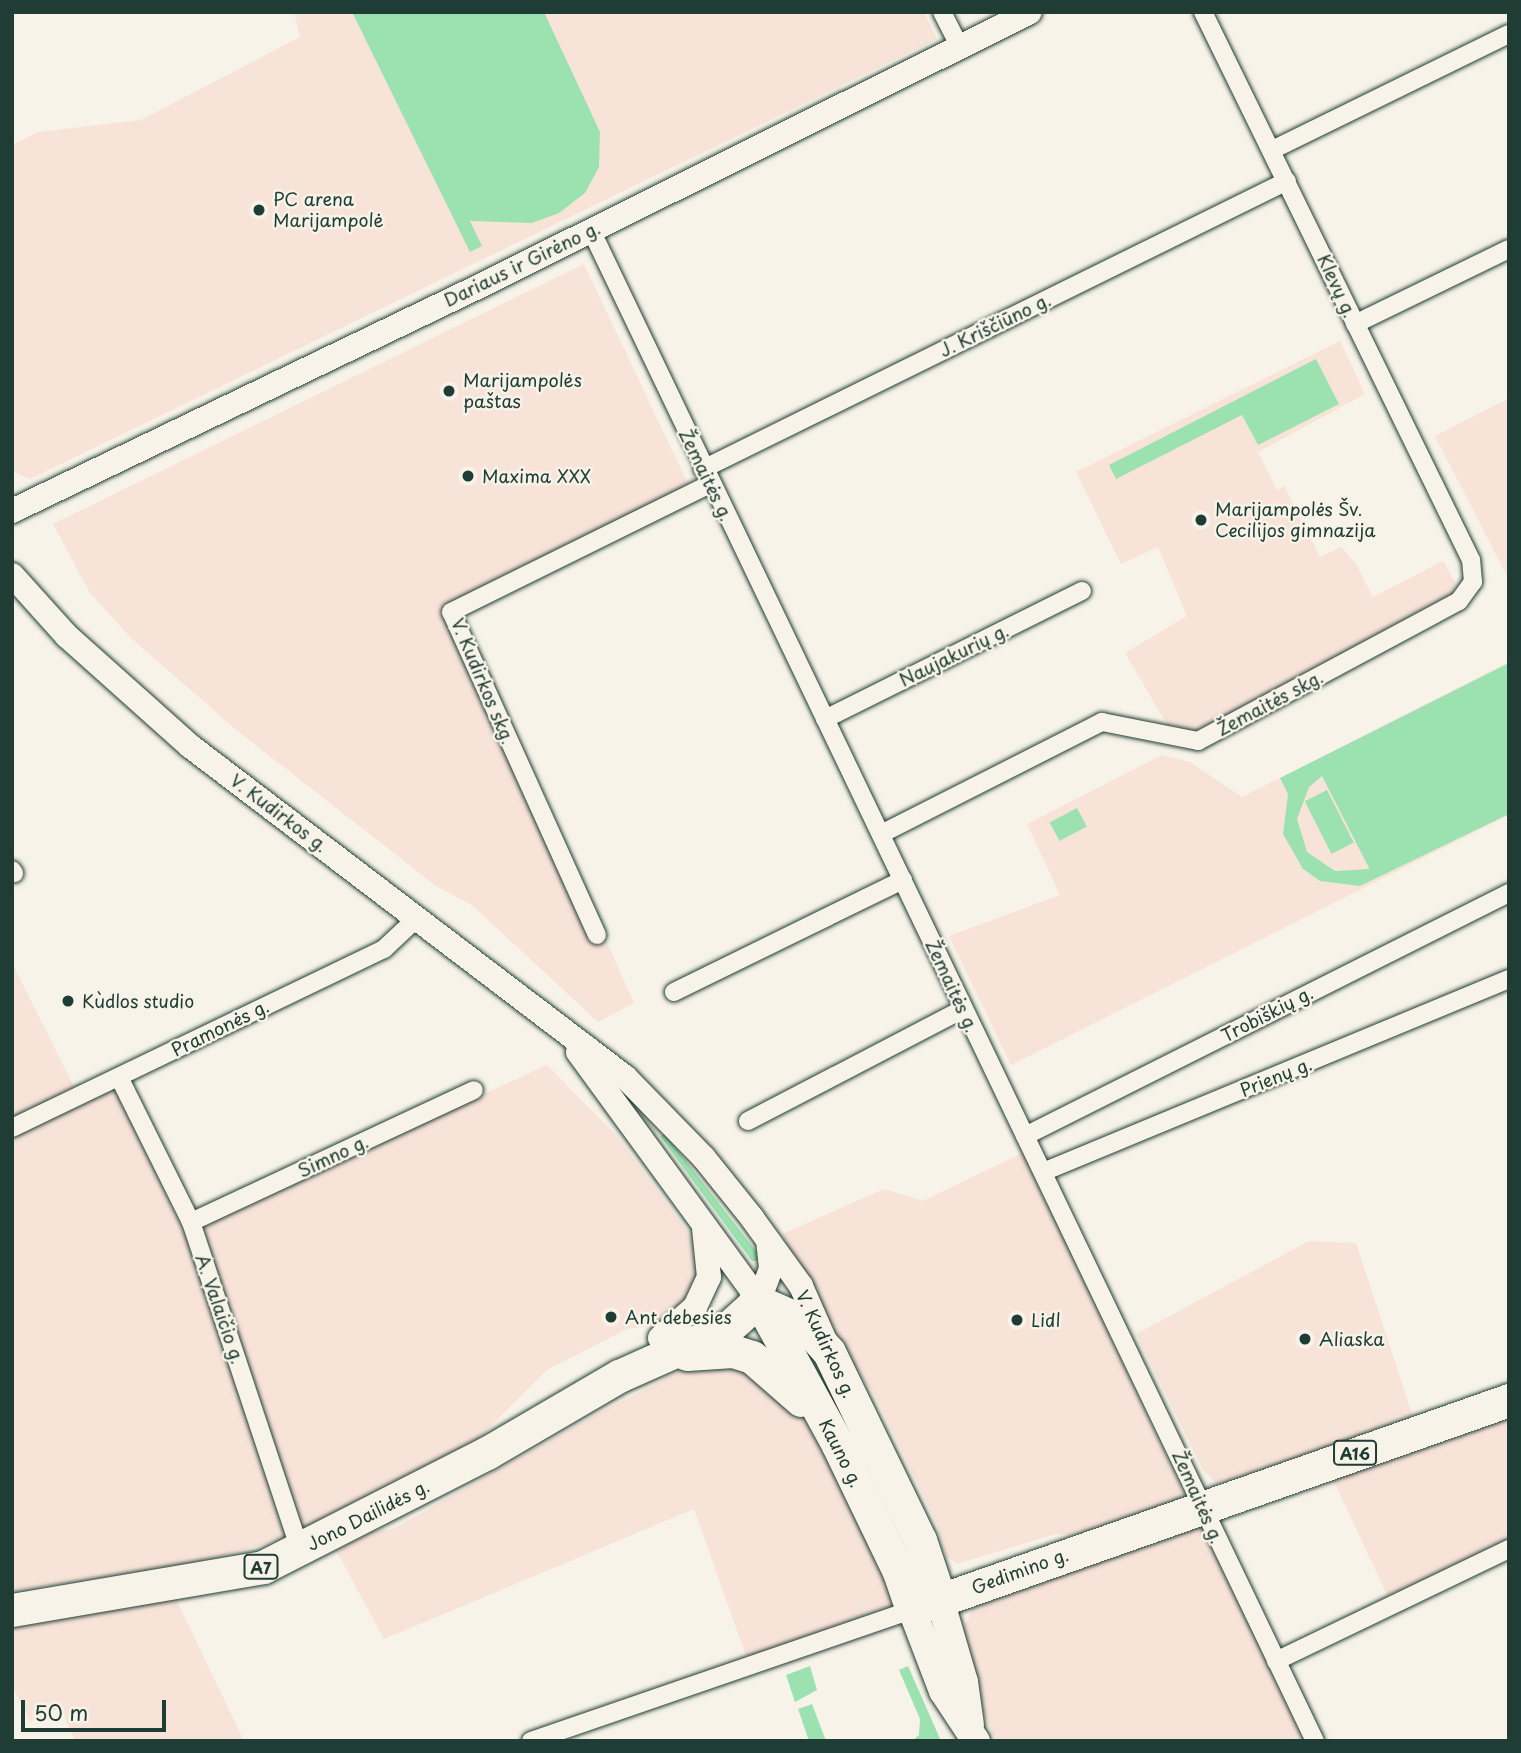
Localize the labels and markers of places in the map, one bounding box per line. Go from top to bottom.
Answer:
place label: PC arena Marijampolė [273,189,384,232]
marker: PC arena Marijampolė [251,202,267,218]
place label: Marijampolės paštas [463,370,582,412]
marker: Marijampolės paštas [441,383,457,399]
place label: Maxima XXX [482,465,591,487]
marker: Maxima XXX [460,468,476,484]
place label: Marijampolės Šv. Cecilijos gimnazija [1215,499,1375,542]
marker: Marijampolės Šv. Cecilijos gimnazija [1193,512,1209,528]
place label: Kùdlos studio [82,990,196,1012]
marker: Kùdlos studio [60,993,76,1009]
place label: Ant debesies [625,1306,733,1328]
marker: Ant debesies [603,1309,619,1325]
place label: Lidl [1031,1309,1061,1331]
marker: Lidl [1009,1312,1025,1328]
place label: Aliaska [1319,1328,1385,1350]
marker: Aliaska [1297,1331,1313,1347]

